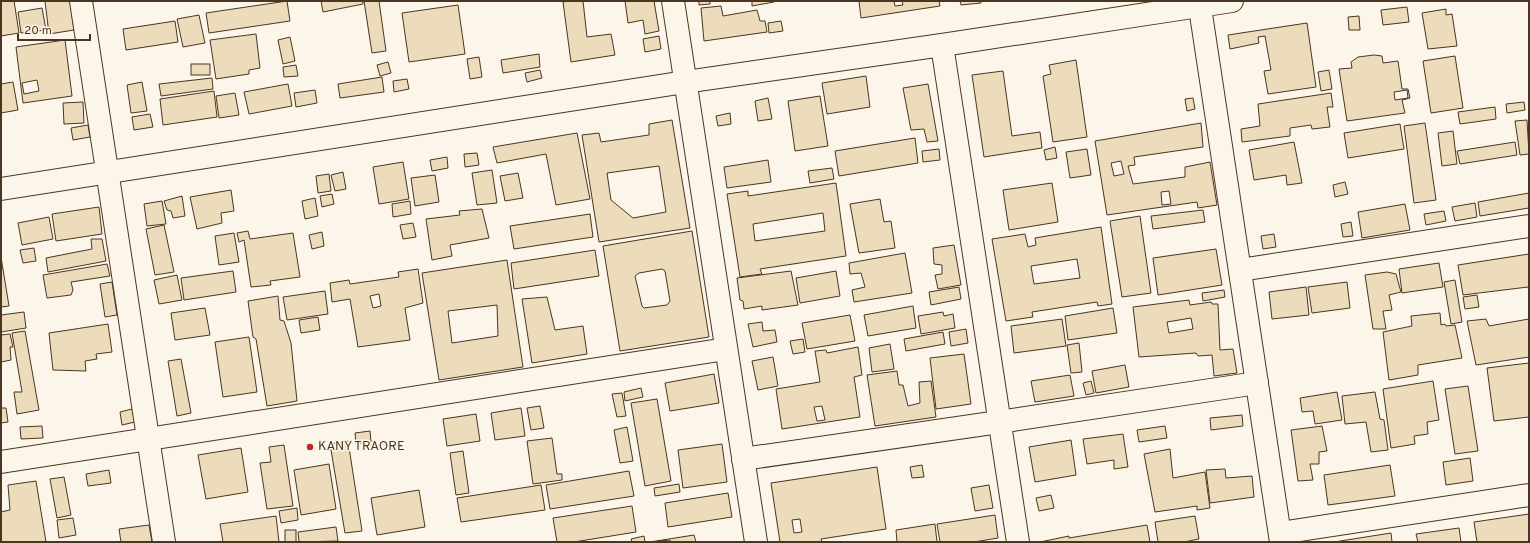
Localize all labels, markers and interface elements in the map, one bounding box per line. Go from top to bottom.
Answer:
scale bar [18,16,90,42]
text: 20 m [24,23,52,39]
place label: KANY TRAORE [318,439,405,455]
marker: KANY TRAORE [305,442,315,452]

